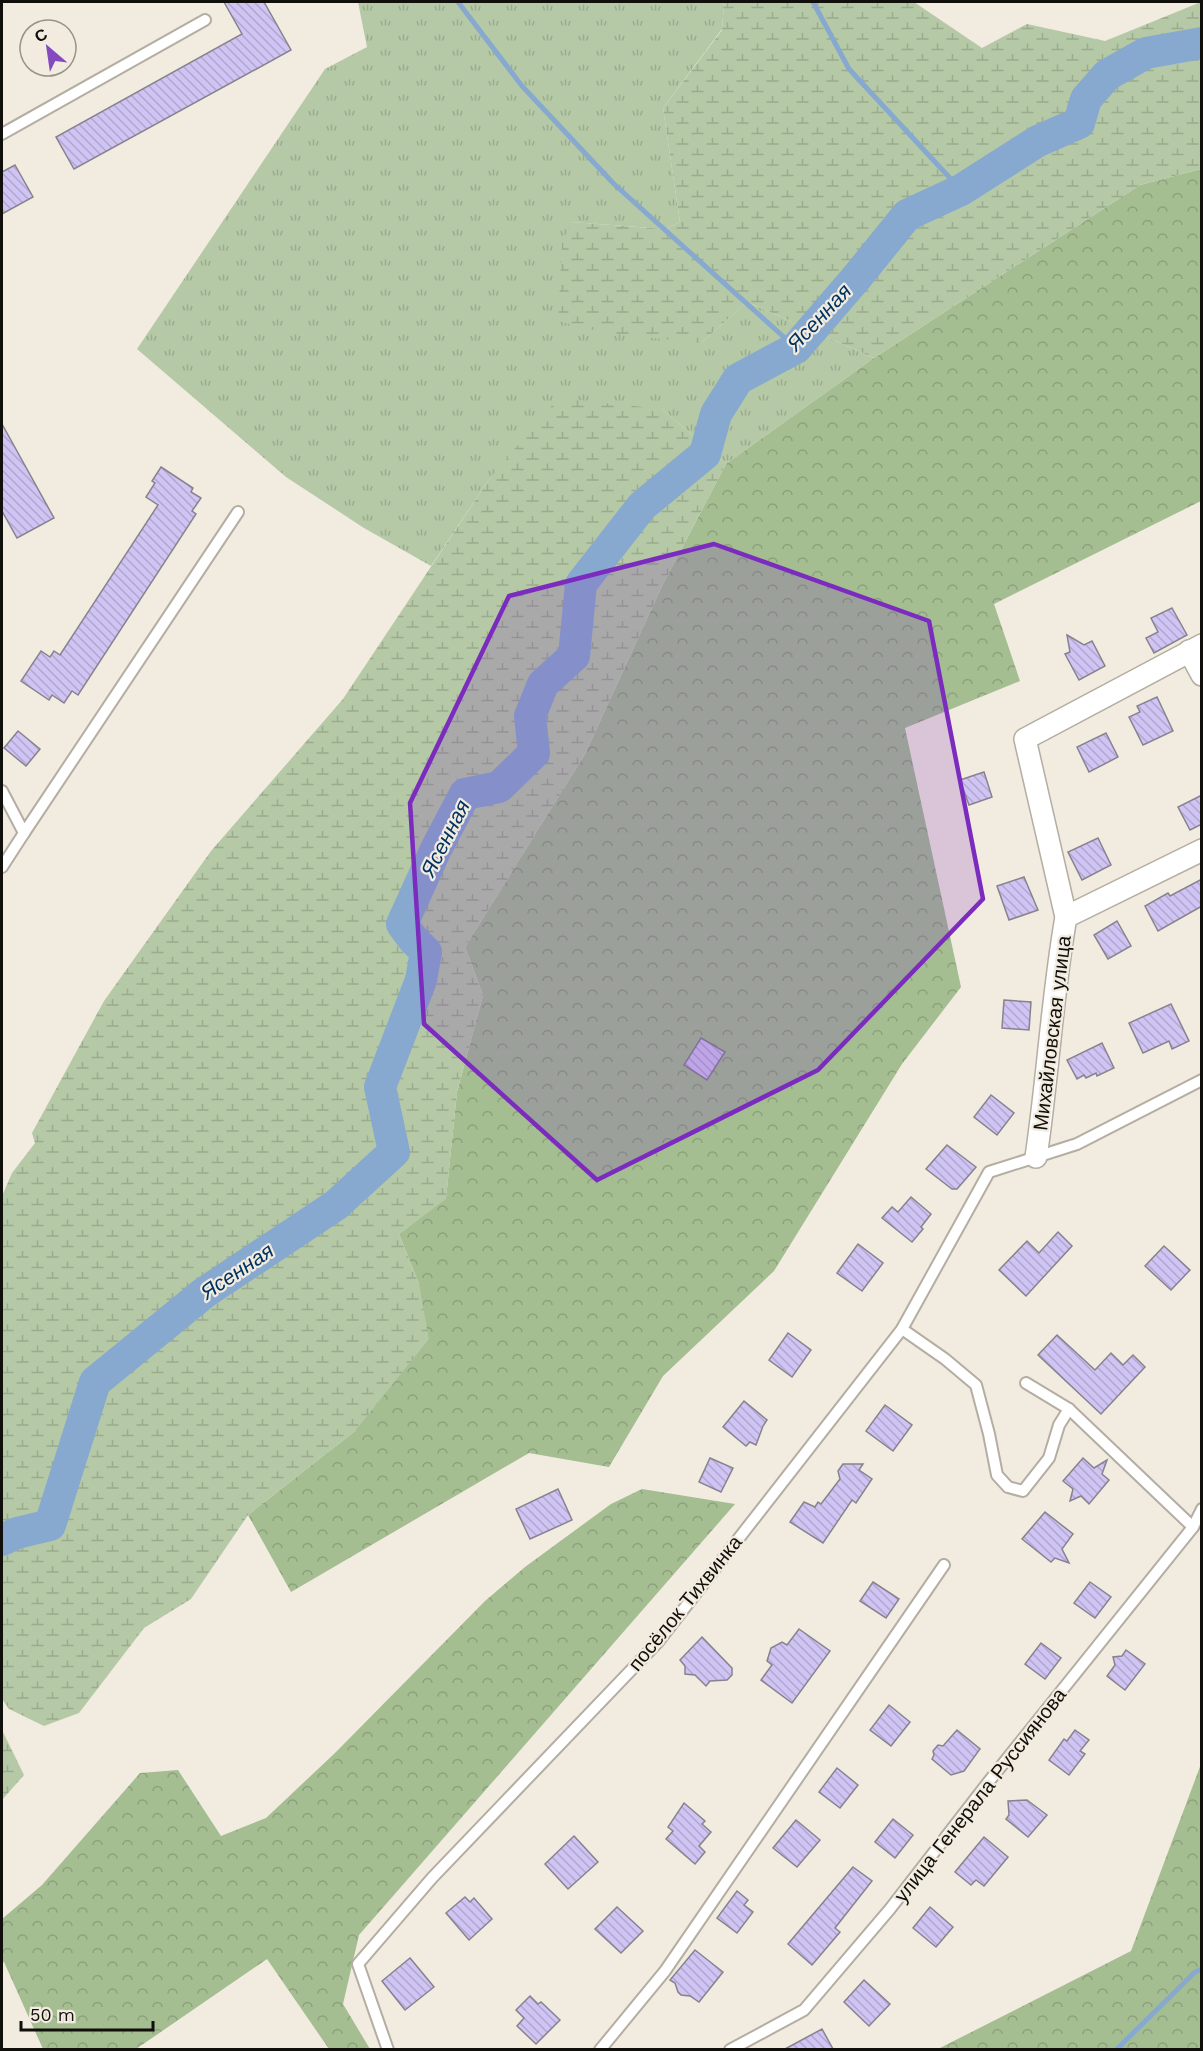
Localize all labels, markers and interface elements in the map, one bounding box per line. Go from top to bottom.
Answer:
north arrow [18,18,78,78]
text: С [31,24,51,46]
water label: Ясенная [781,278,856,356]
water label: Ясенная [415,796,475,881]
street label: Михайловская улица [1028,933,1076,1132]
water label: Ясенная [195,1238,278,1305]
street label: посёлок Тихвинка [623,1530,748,1676]
street label: улица Генерала Руссиянова [889,1682,1072,1907]
scale bar [21,1994,153,2032]
text: 50 m [30,2004,75,2025]

